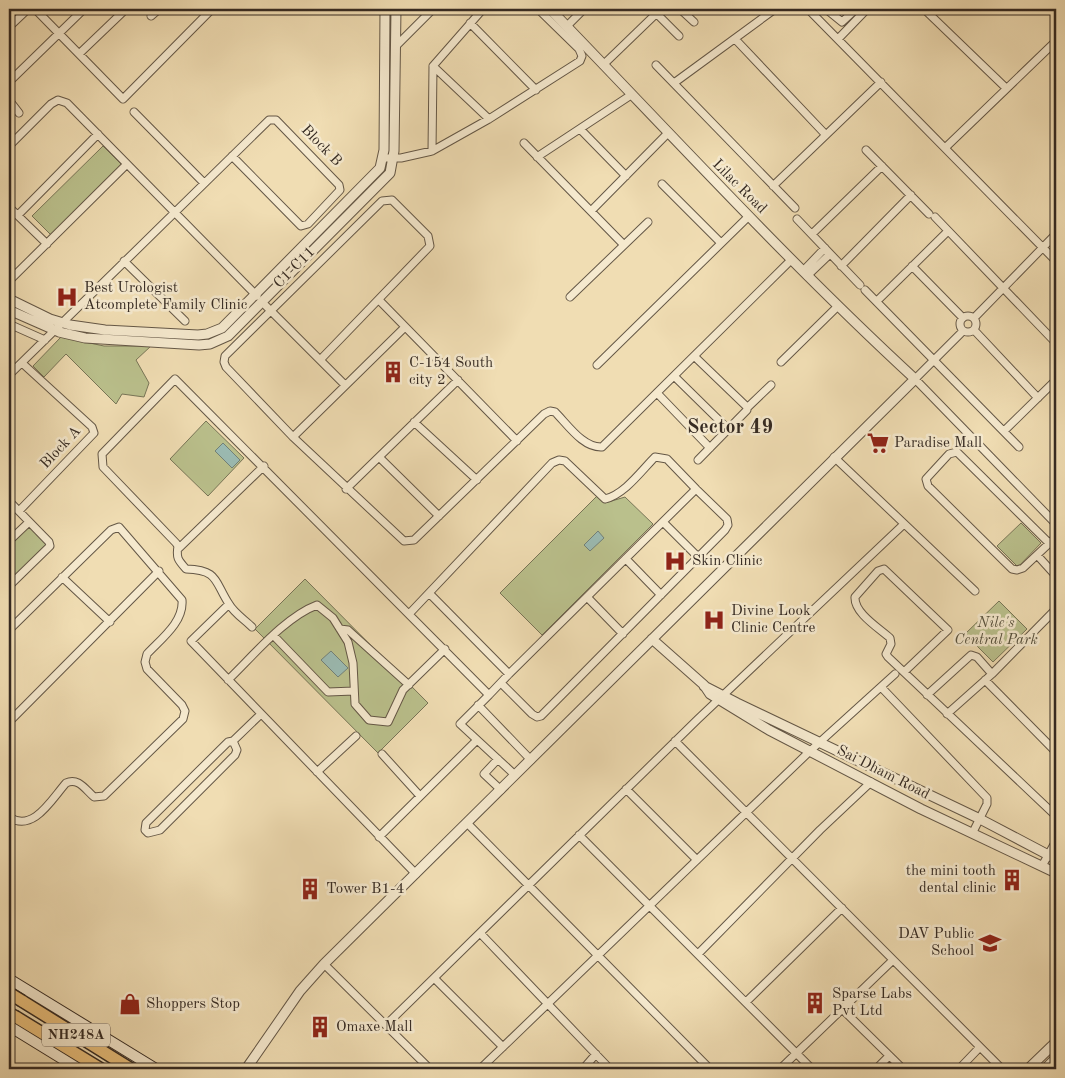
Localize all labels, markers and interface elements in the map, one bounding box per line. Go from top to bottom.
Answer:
street label: Block B [298,123,344,169]
street label: Lilac Road [709,157,769,217]
street label: C1-C11 [271,244,319,292]
place label: Best Urologist Atcomplete Family Clinic [84,281,248,313]
hospital icon: Best Urologist Atcomplete Family Clinic [54,284,80,310]
place label: C-154 South city 2 [409,356,493,388]
building icon: C-154 South city 2 [380,359,406,385]
district label: Sector 49 [687,418,773,438]
street label: Block A [38,424,85,472]
supermarket icon: Paradise Mall [865,430,891,456]
place label: Paradise Mall [894,436,982,451]
hospital icon: Skin Clinic [662,548,688,574]
place label: Skin Clinic [692,554,763,569]
place label: Divine Look Clinic Centre [731,604,815,636]
hospital icon: Divine Look Clinic Centre [701,607,727,633]
park label: Nile's Central Park [954,616,1038,648]
street label: Sai Dham Road [834,743,932,803]
place label: the mini tooth dental clinic [906,864,996,896]
building icon: the mini tooth dental clinic [999,867,1025,893]
building icon: Tower B1-4 [297,876,323,902]
place label: Tower B1-4 [326,882,404,897]
place label: DAV Public School [898,927,974,959]
school or university icon: DAV Public School [977,930,1003,956]
place label: Sparse Labs Pvt Ltd [832,987,912,1019]
building icon: Sparse Labs Pvt Ltd [802,990,828,1016]
shop icon: Shoppers Stop [117,991,143,1017]
place label: Shoppers Stop [146,997,240,1012]
building icon: Omaxe Mall [307,1014,333,1040]
place label: Omaxe Mall [336,1020,412,1035]
road number: NH248A [42,1024,110,1046]

